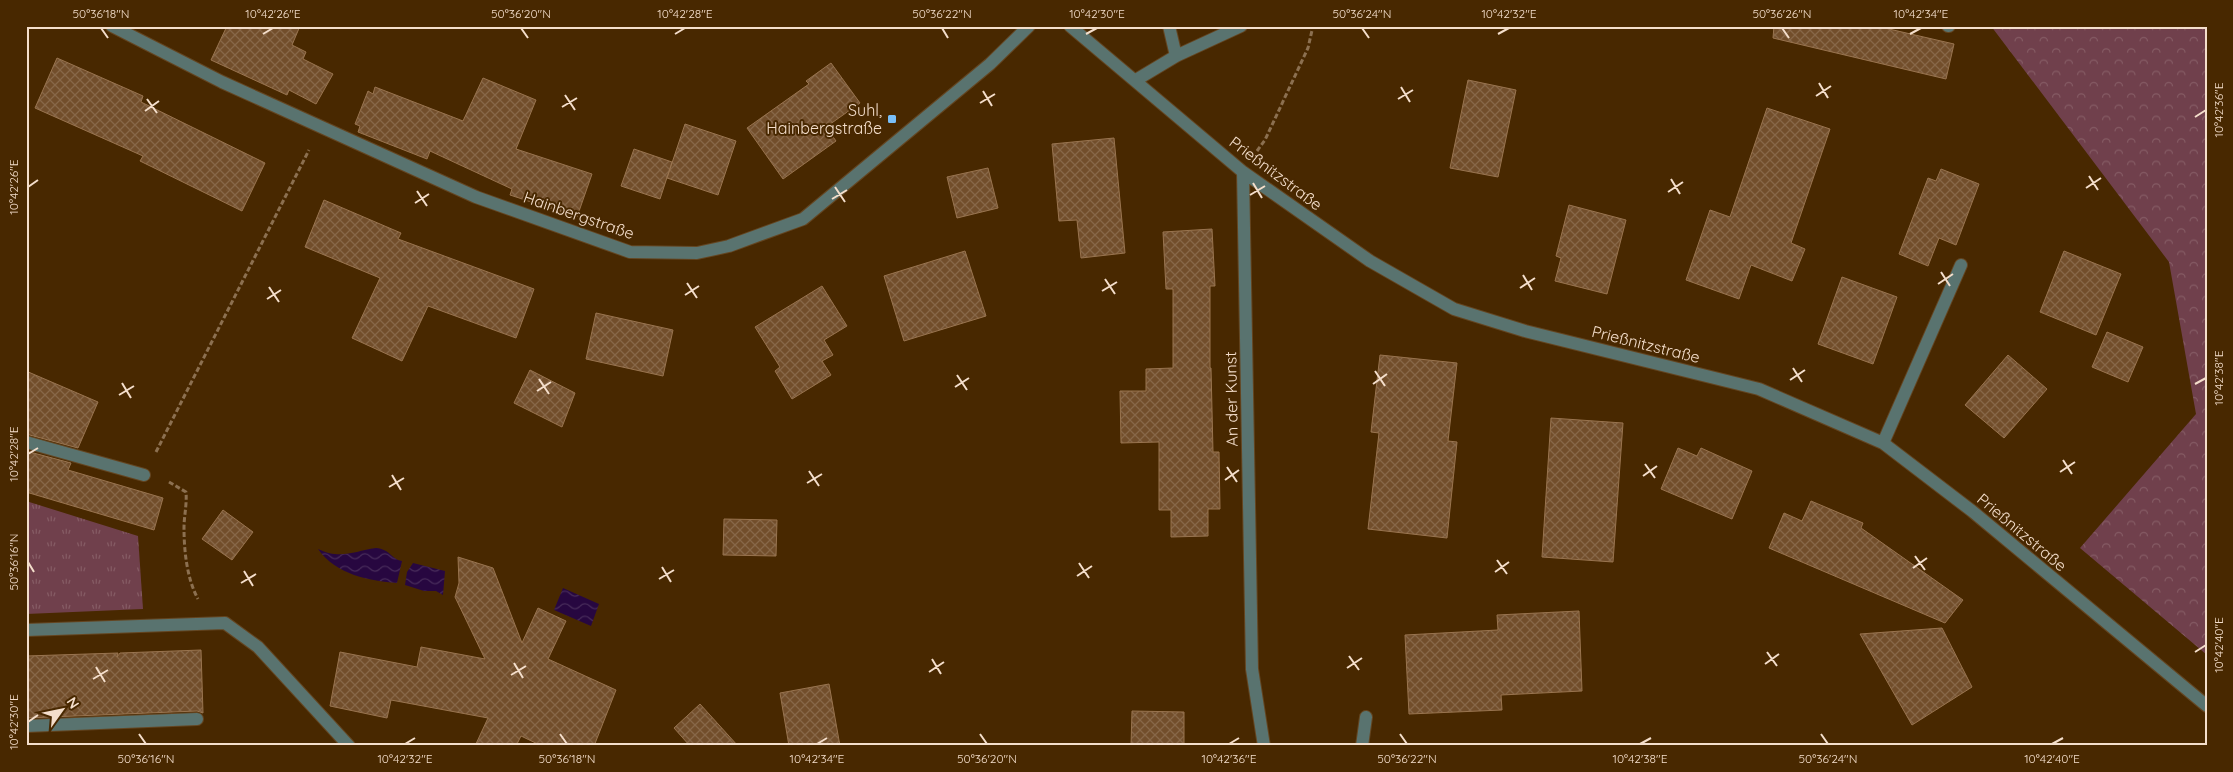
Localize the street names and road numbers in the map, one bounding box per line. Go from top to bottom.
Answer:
street label: Prießnitzstraße [1226,132,1326,214]
street label: Hainbergstraße [521,187,637,243]
street label: Prießnitzstraße [1590,321,1702,367]
street label: An der Kunst [1220,351,1242,447]
street label: Prießnitzstraße [1973,489,2071,575]

